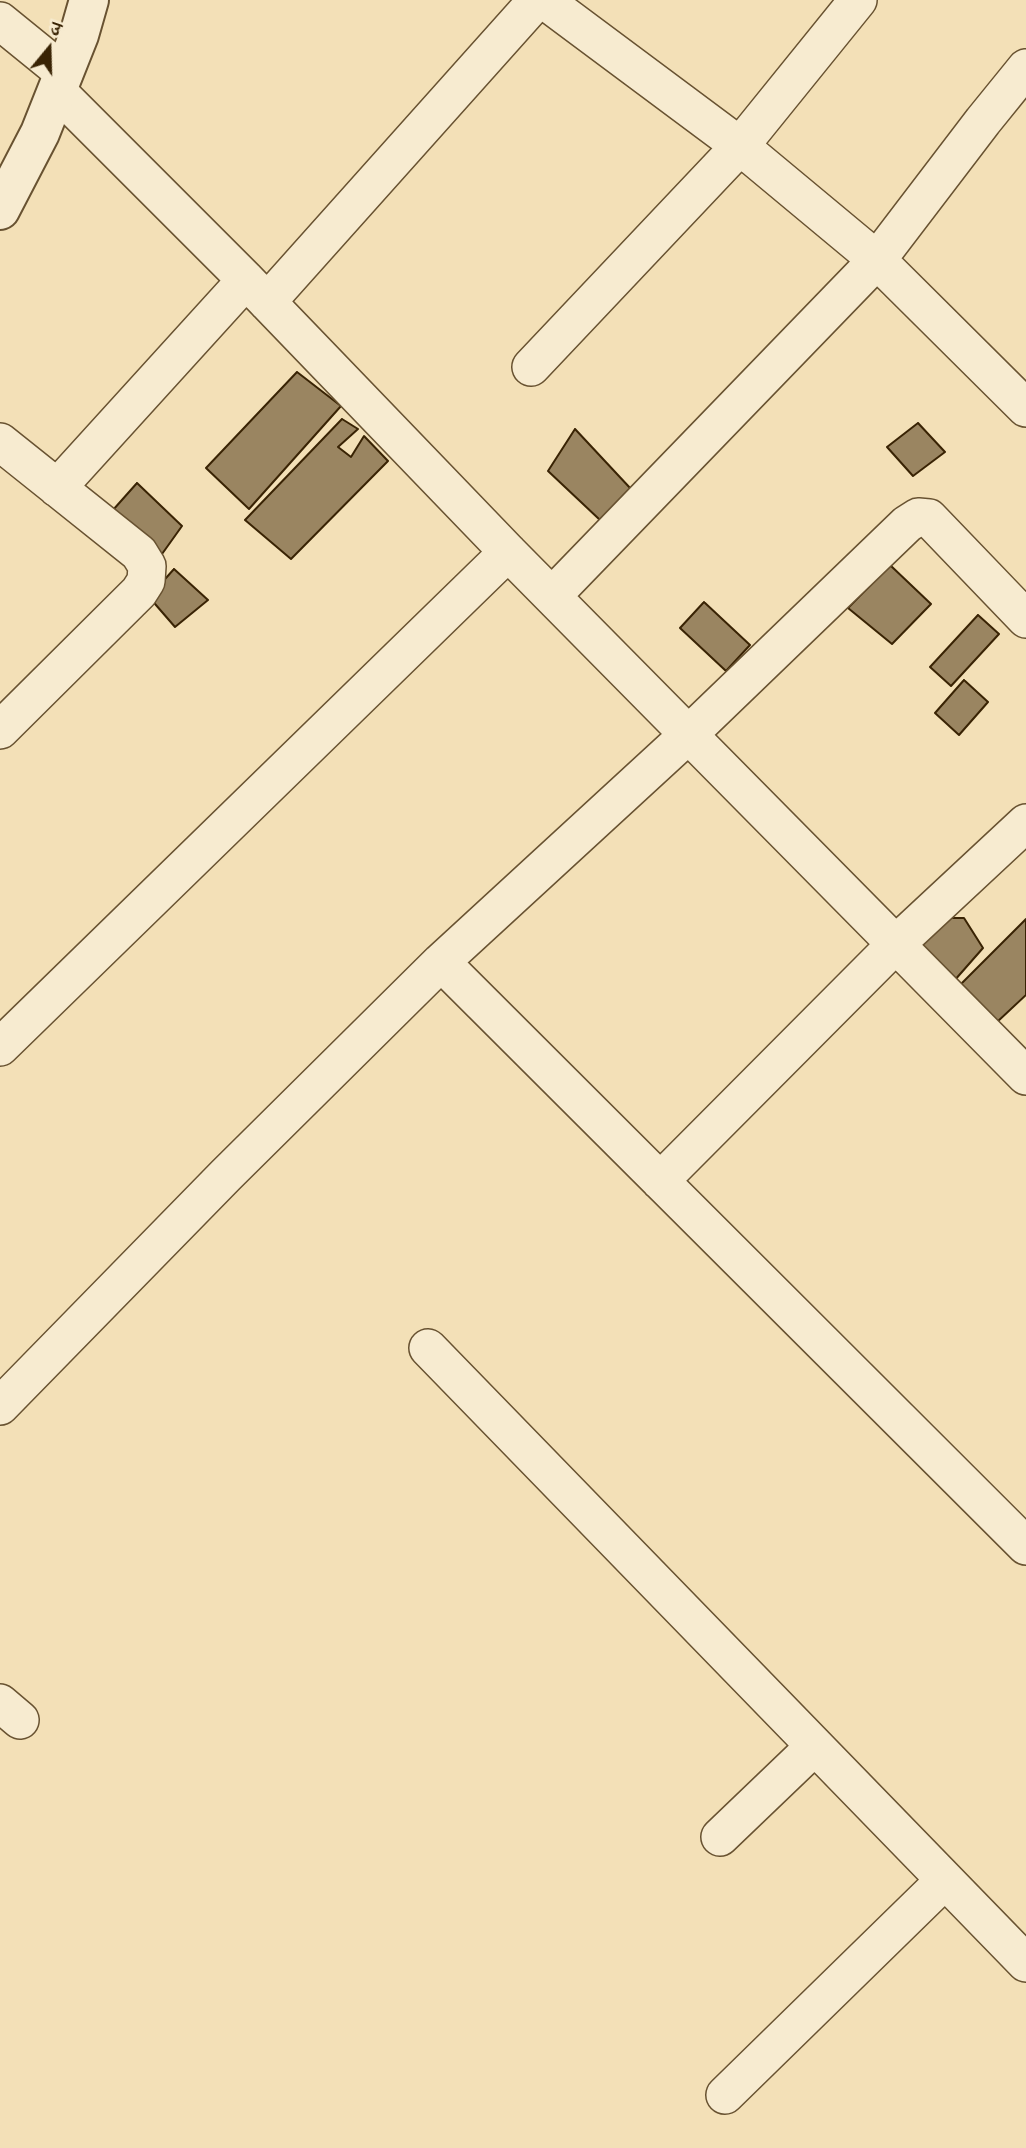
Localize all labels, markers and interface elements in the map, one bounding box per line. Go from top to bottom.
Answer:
north arrow [14,14,84,84]
text: उ [47,15,65,43]

